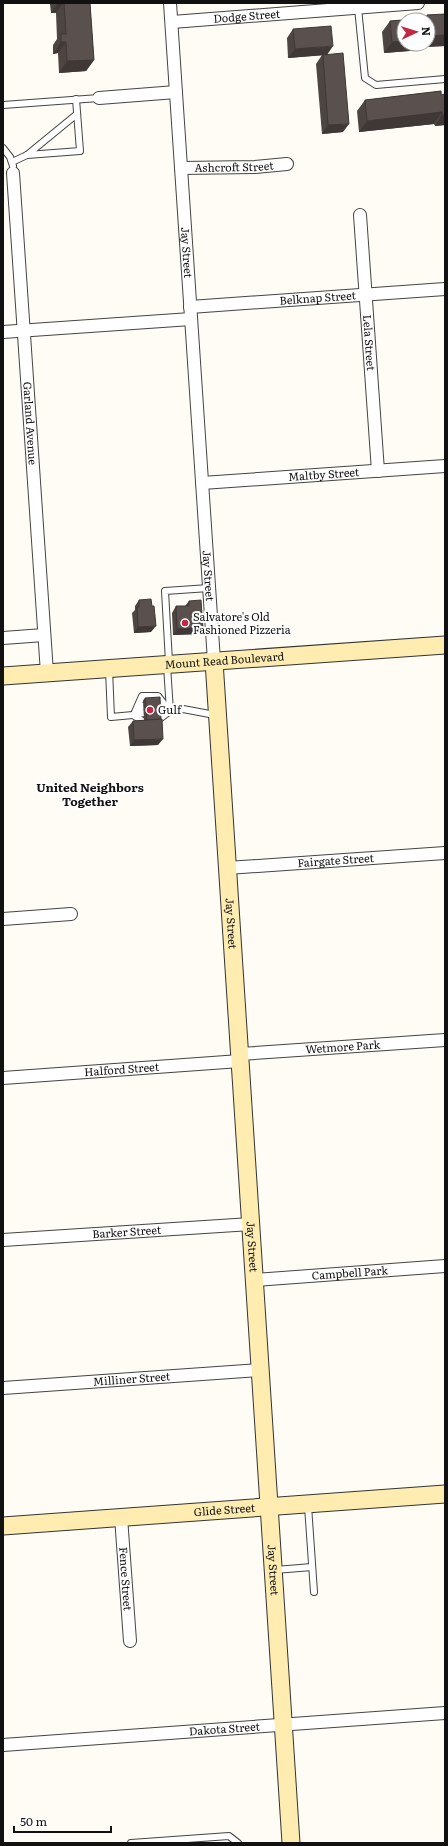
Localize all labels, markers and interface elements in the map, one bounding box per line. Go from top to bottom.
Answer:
street label: Dodge Street [213,5,281,26]
north arrow [396,12,436,52]
text: N [419,26,435,36]
street label: Ashcroft Street [194,156,275,175]
street label: Jay Street [178,226,197,279]
street label: Belknap Street [279,286,357,308]
street label: Lela Street [360,314,380,372]
street label: Garland Avenue [20,381,42,466]
street label: Maltby Street [287,463,360,484]
street label: Jay Street [200,550,219,602]
place label: Salvatore's Old Fashioned Pizzeria [193,608,291,637]
marker: Salvatore's Old Fashioned Pizzeria [180,618,190,628]
street label: Mount Read Boulevard [164,647,285,672]
place label: Gulf [158,701,182,717]
marker: Gulf [145,705,155,715]
district label: United Neighbors Together [36,778,144,810]
street label: Fairgate Street [297,849,375,870]
street label: Jay Street [222,897,242,950]
street label: Wetmore Park [305,1035,381,1057]
street label: Halford Street [84,1058,160,1079]
street label: Barker Street [92,1221,162,1241]
street label: Jay Street [244,1221,263,1273]
street label: Campbell Park [311,1261,389,1283]
street label: Milliner Street [92,1367,171,1389]
street label: Glide Street [193,1499,256,1519]
street label: Jay Street [265,1544,284,1597]
street label: Fence Street [116,1546,137,1612]
street label: Dakota Street [188,1717,261,1739]
scale bar [14,1808,111,1834]
text: 50 m [20,1812,47,1830]

